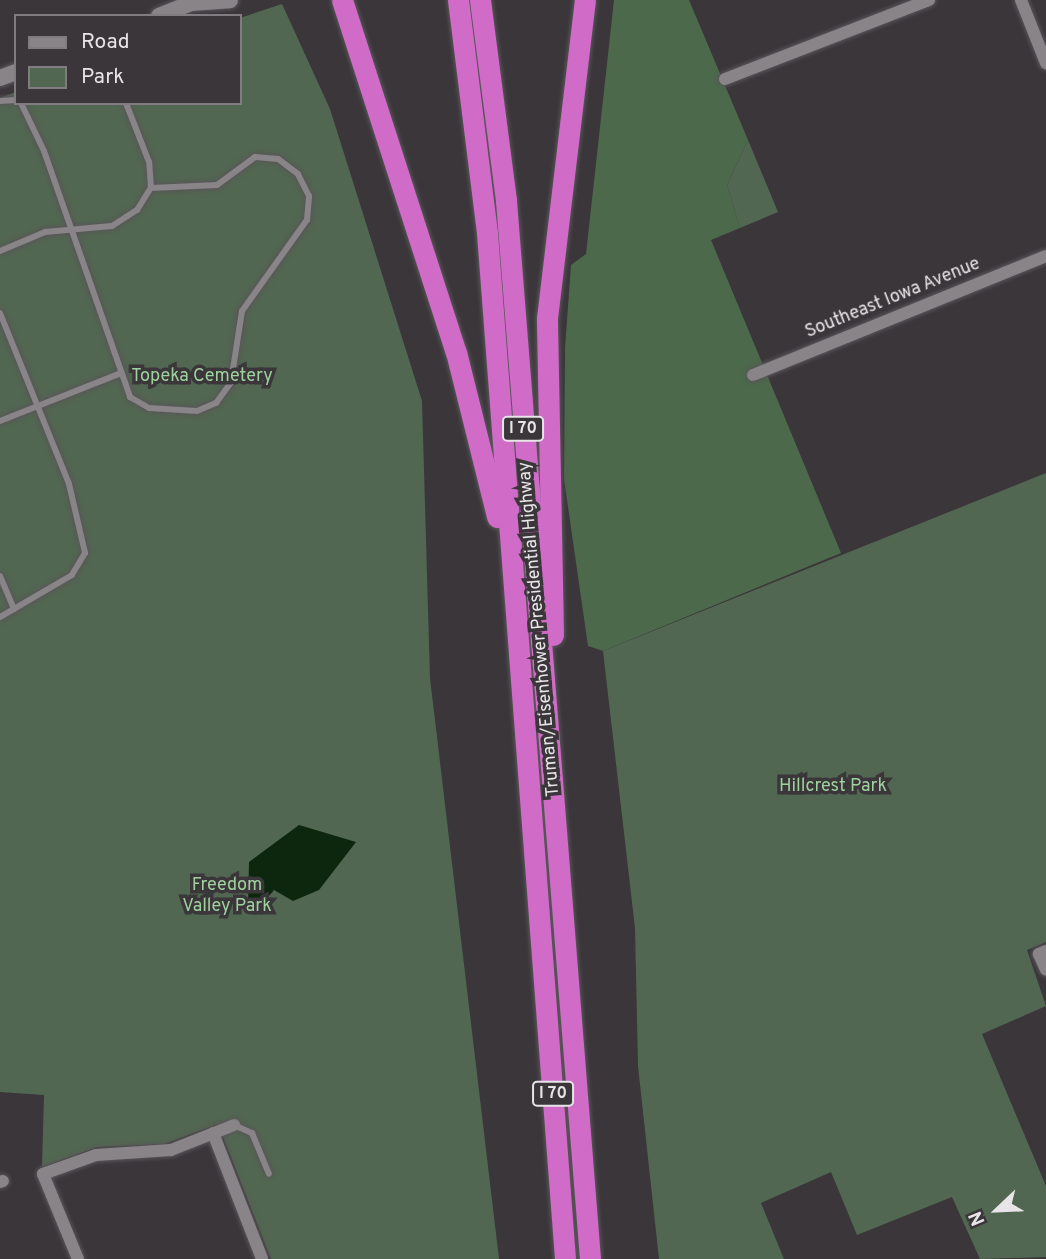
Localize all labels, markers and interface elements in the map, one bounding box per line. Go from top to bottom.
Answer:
legend [14,14,242,105]
text: Road [81,29,130,56]
text: Park [81,64,124,91]
street label: Southeast Iowa Avenue [802,254,984,344]
park label: Topeka Cemetery [131,366,273,388]
road number: I 70 [502,416,544,442]
street label: Truman/Eisenhower Presidential Highway [515,461,565,797]
park label: Hillcrest Park [779,776,887,798]
park label: Freedom Valley Park [182,876,272,918]
road number: I 70 [532,1082,574,1106]
north arrow [962,1175,1032,1245]
text: N [964,1207,991,1229]

